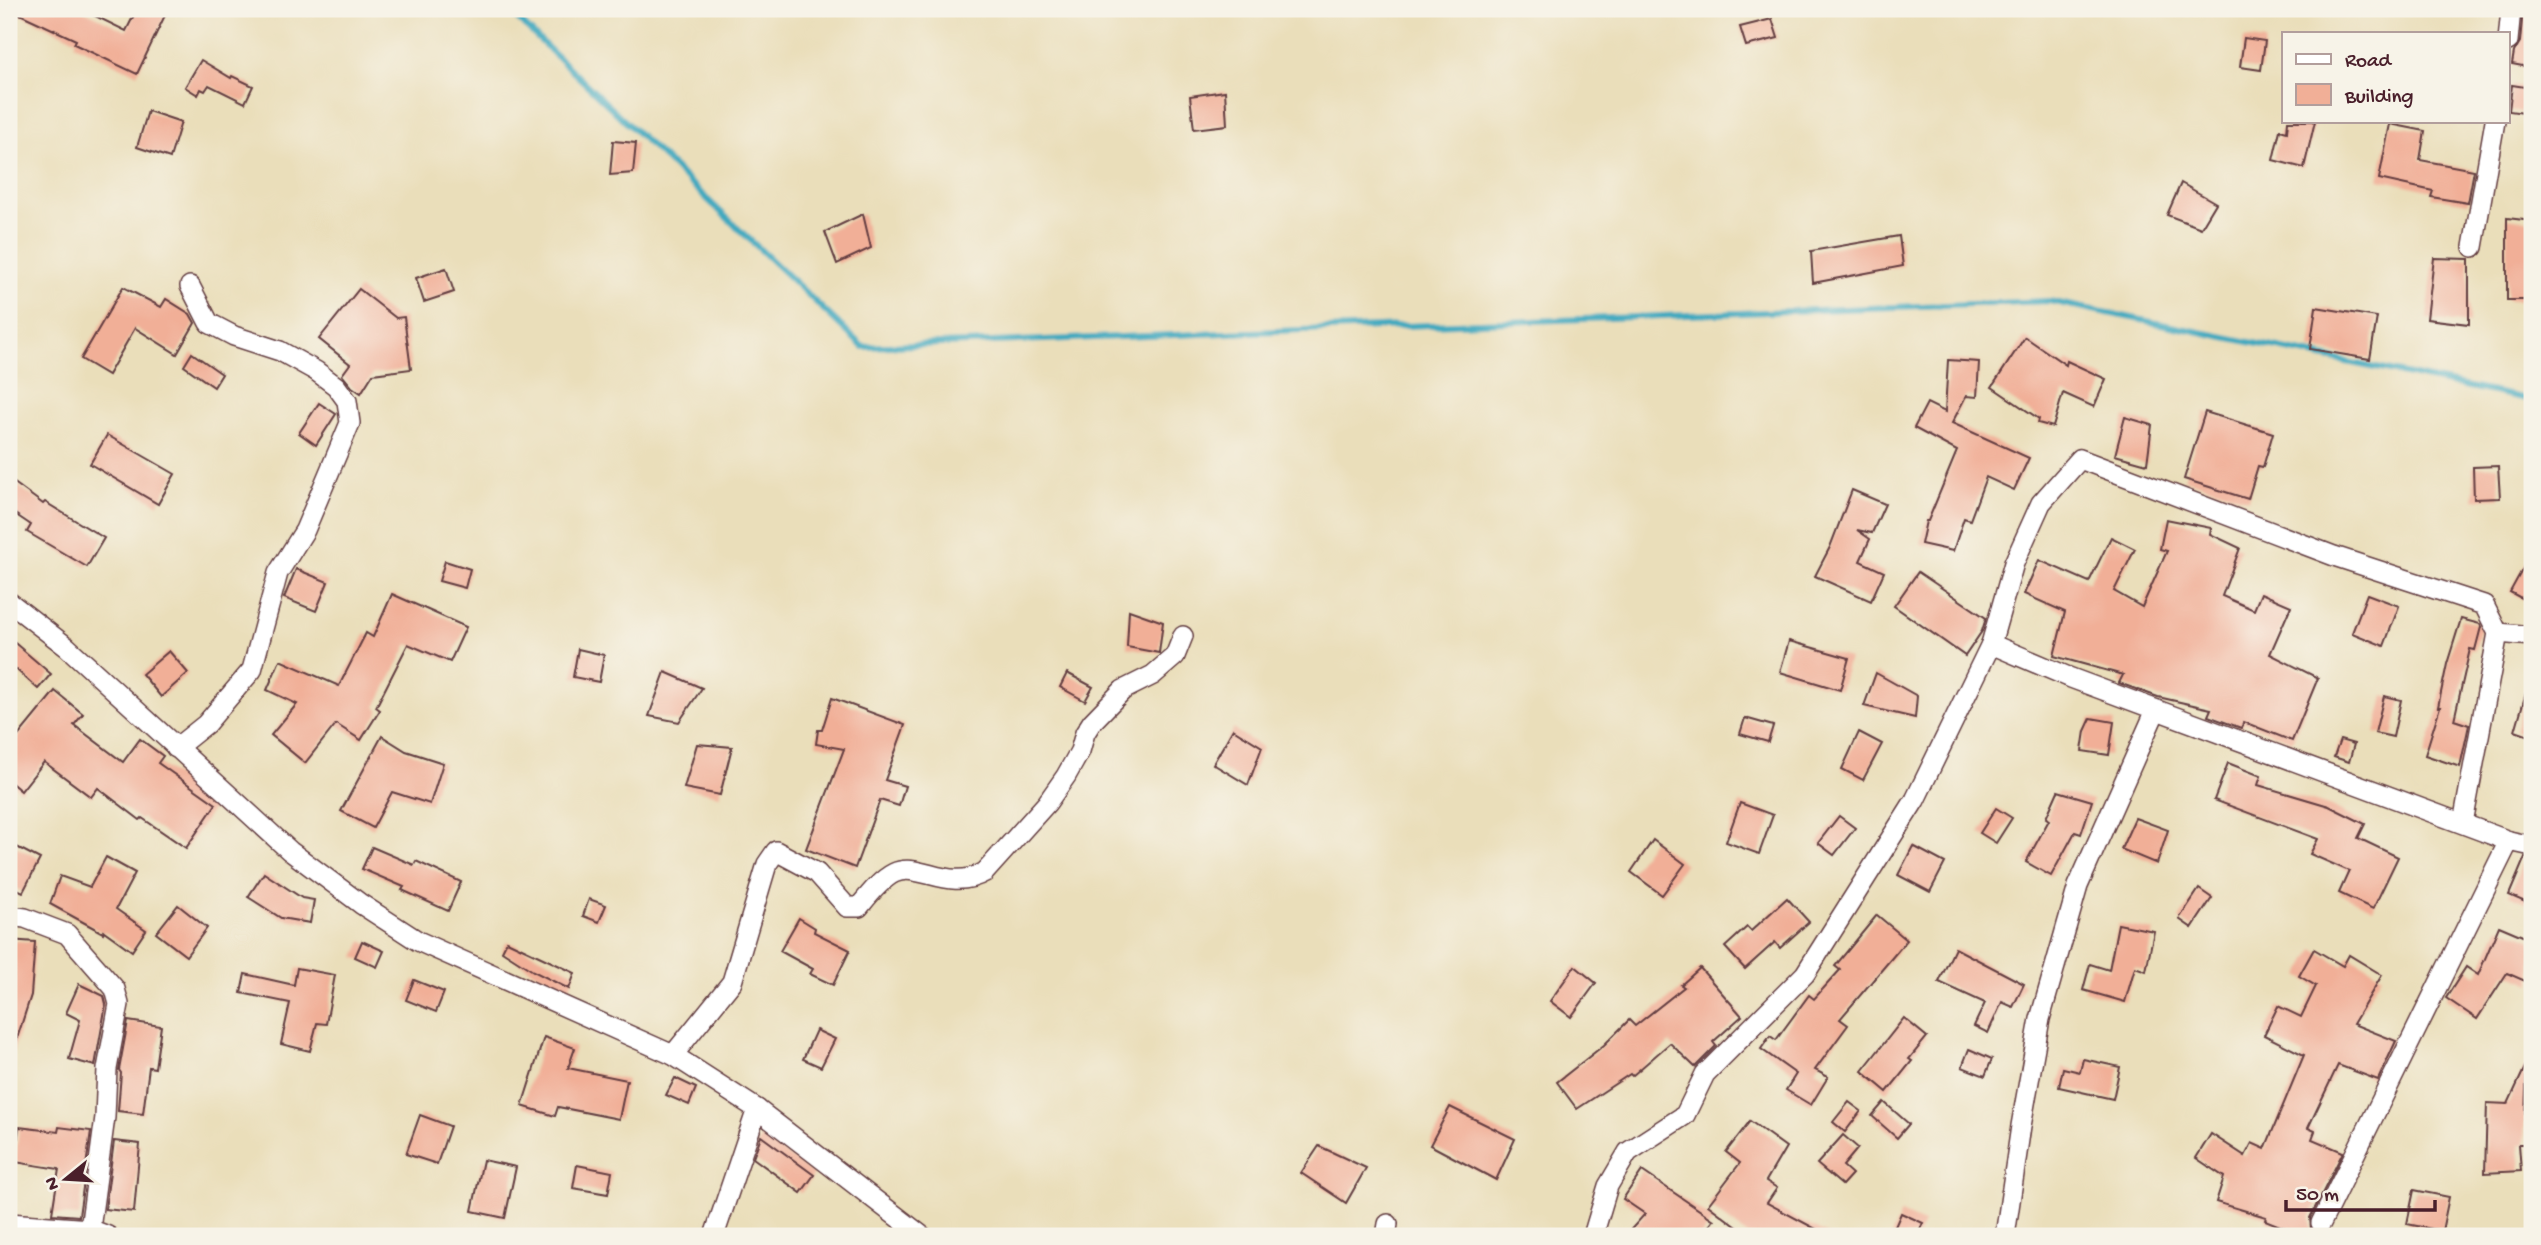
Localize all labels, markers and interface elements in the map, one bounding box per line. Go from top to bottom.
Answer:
legend [2282,32,2510,122]
text: Road [2345,50,2393,75]
text: Building [2344,86,2414,111]
north arrow [32,1144,102,1214]
scale bar [2286,1168,2434,1212]
text: N [40,1174,66,1193]
text: 50 m [2296,1184,2339,1209]

